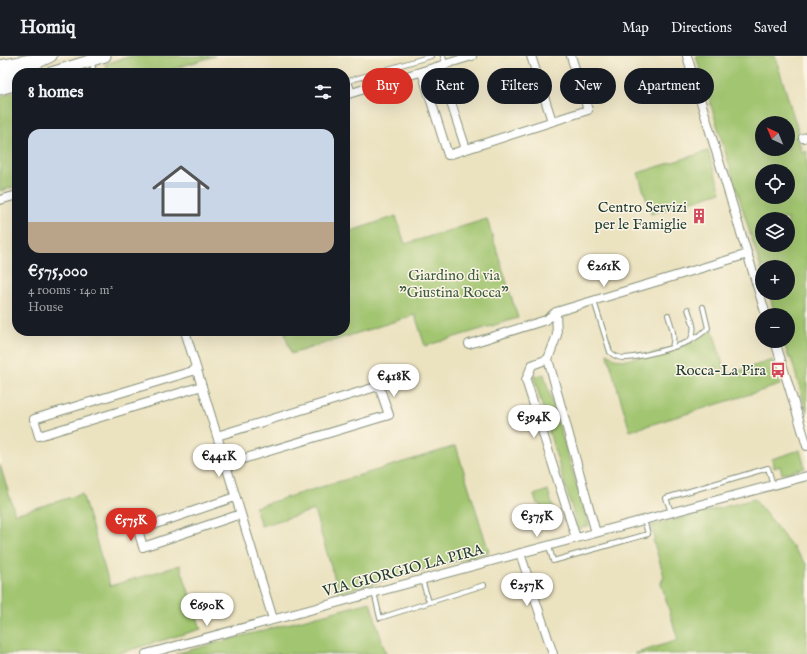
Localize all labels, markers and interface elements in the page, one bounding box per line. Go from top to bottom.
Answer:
text: Homiq [20,16,75,40]
text: Map [622,19,649,37]
text: Directions [671,19,732,37]
text: Saved [754,19,787,37]
chip: Buy [362,68,413,104]
chip: Rent [421,68,479,104]
chip: Filters [487,68,552,104]
chip: New [560,68,616,104]
chip: Apartment [624,68,714,104]
icon: filters [312,81,334,103]
text: 8 homes [28,82,83,103]
north arrow [755,116,795,156]
map controls [755,116,795,348]
icon: home [145,155,217,227]
button: locate [755,164,795,204]
place label: Centro Servizi per le Famiglie [595,198,687,234]
building icon: Centro Servizi per le Famiglie [690,207,708,225]
button: layers [755,212,795,252]
pin: €261K [576,254,632,288]
text: €261K [587,258,621,275]
button: + [755,260,795,300]
text: €575,000 [28,261,88,282]
park label: Giardino di via "Giustina Rocca" [399,266,509,302]
text: 4 rooms · 140 m² [28,282,113,299]
text: House [28,299,63,316]
button: − [755,308,795,348]
place label: Rocca-La Pira [675,361,767,380]
bus stop icon: Rocca-La Pira [769,361,787,379]
pin: €418K [366,364,422,398]
text: €418K [377,368,411,385]
pin: €394K [506,405,562,439]
text: €394K [517,409,551,426]
pin: €441K [191,444,247,478]
text: €441K [202,448,236,465]
pin: €375K [509,504,565,538]
pin: €575K [103,508,159,542]
text: €375K [521,508,553,525]
text: €575K [115,512,147,529]
street label: VIA GIORGIO LA PIRA [320,540,486,601]
pin: €257K [499,573,555,607]
text: €257K [510,577,544,594]
pin: €690K [179,593,235,627]
text: €690K [190,597,224,614]

